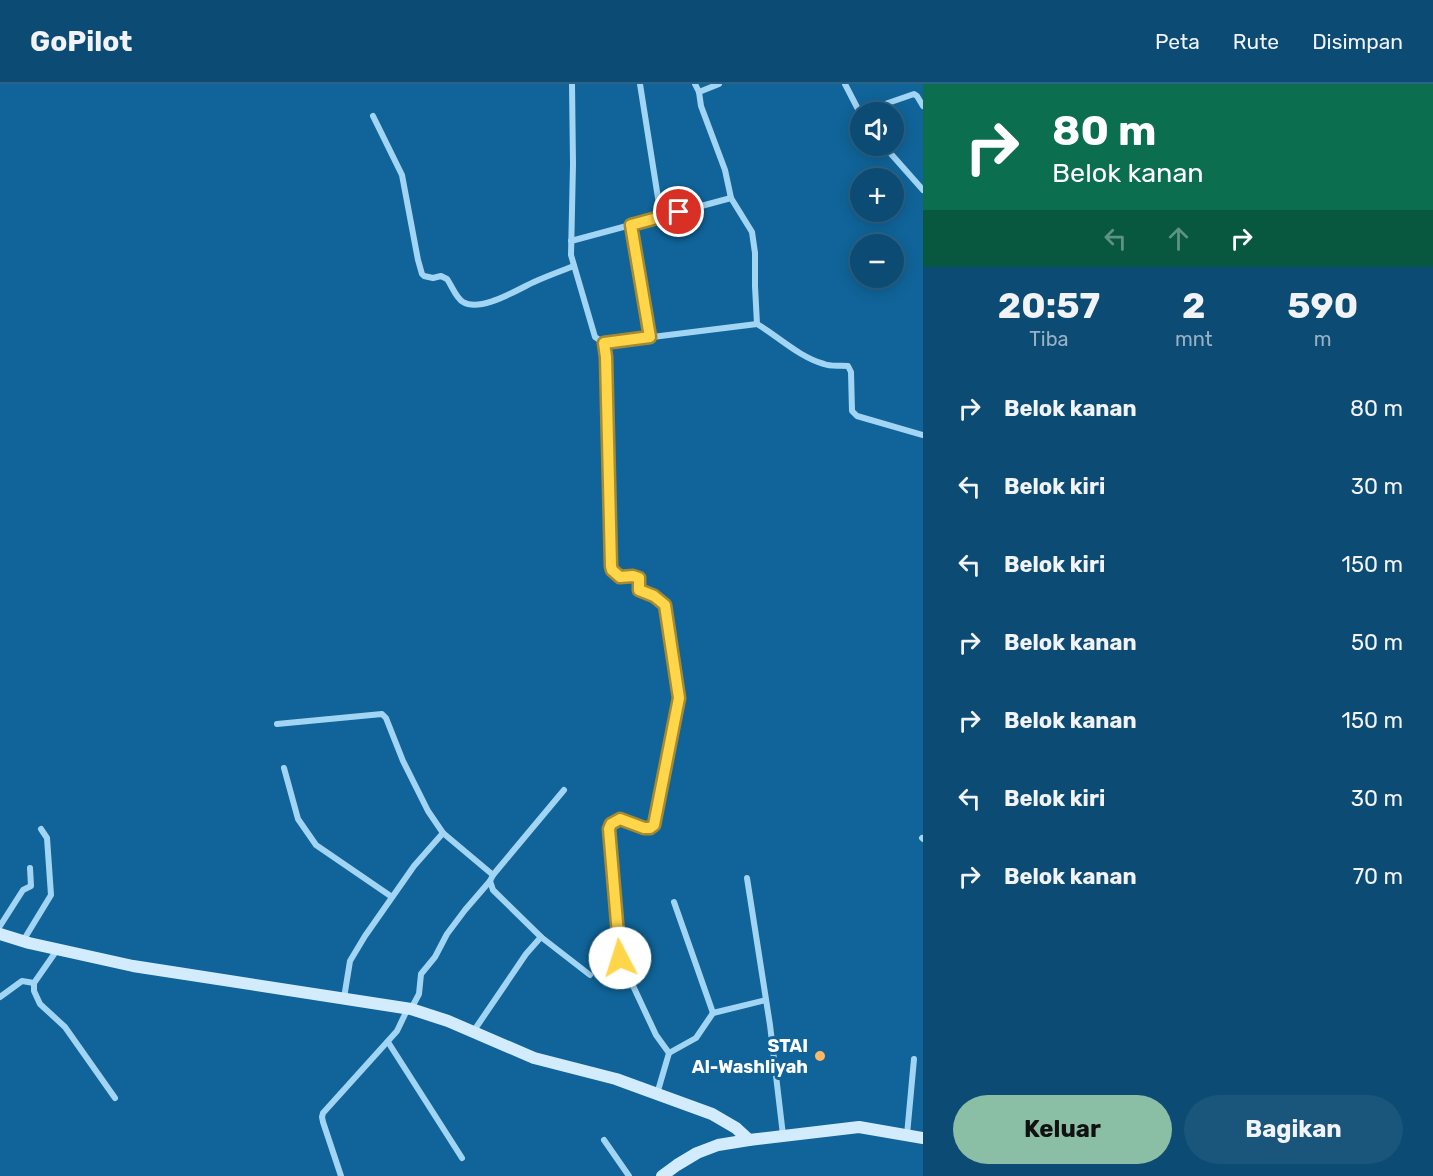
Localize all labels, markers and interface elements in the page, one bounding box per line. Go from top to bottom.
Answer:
text: GoPilot [30,25,132,58]
text: Peta [1155,29,1200,54]
text: Rute [1233,29,1279,54]
text: Disimpan [1312,29,1403,54]
map controls [850,102,904,288]
button: sound [850,102,904,156]
text: 80 m [1052,106,1156,156]
icon: right [953,108,1031,186]
text: Belok kanan [1052,157,1204,189]
button: + [850,168,904,222]
pin [653,186,704,237]
icon: arrive [662,195,695,228]
icon: left [1099,222,1132,255]
icon: ahead [1162,222,1195,255]
icon: right [1225,222,1258,255]
button: − [850,234,904,288]
text: 20:57 [998,284,1100,327]
text: 2 [1182,284,1205,327]
text: 590 [1287,284,1358,327]
text: Tiba [1029,327,1069,351]
text: mnt [1175,327,1213,351]
text: m [1314,327,1332,351]
icon: right [953,392,986,425]
text: Belok kanan [1004,395,1137,422]
text: 80 m [1350,395,1403,422]
icon: left [953,470,986,503]
text: Belok kiri [1004,473,1105,500]
text: 30 m [1351,473,1403,500]
icon: left [953,548,986,581]
text: Belok kiri [1004,551,1105,578]
text: 150 m [1342,551,1403,578]
icon: right [953,626,986,659]
text: Belok kanan [1004,629,1137,656]
text: 50 m [1351,629,1403,656]
icon: right [953,704,986,737]
text: Belok kanan [1004,707,1137,734]
text: 150 m [1342,707,1403,734]
icon: left [953,782,986,815]
text: Belok kiri [1004,785,1105,812]
text: 30 m [1351,785,1403,812]
icon: right [953,860,986,893]
text: Belok kanan [1004,863,1137,890]
text: 70 m [1353,863,1403,890]
position arrow [588,926,652,990]
place label: STAI Al-Washliyah [692,1035,808,1078]
marker: STAI Al-Washliyah [813,1049,827,1063]
button: Keluar [953,1095,1172,1164]
button: Bagikan [1184,1095,1403,1164]

